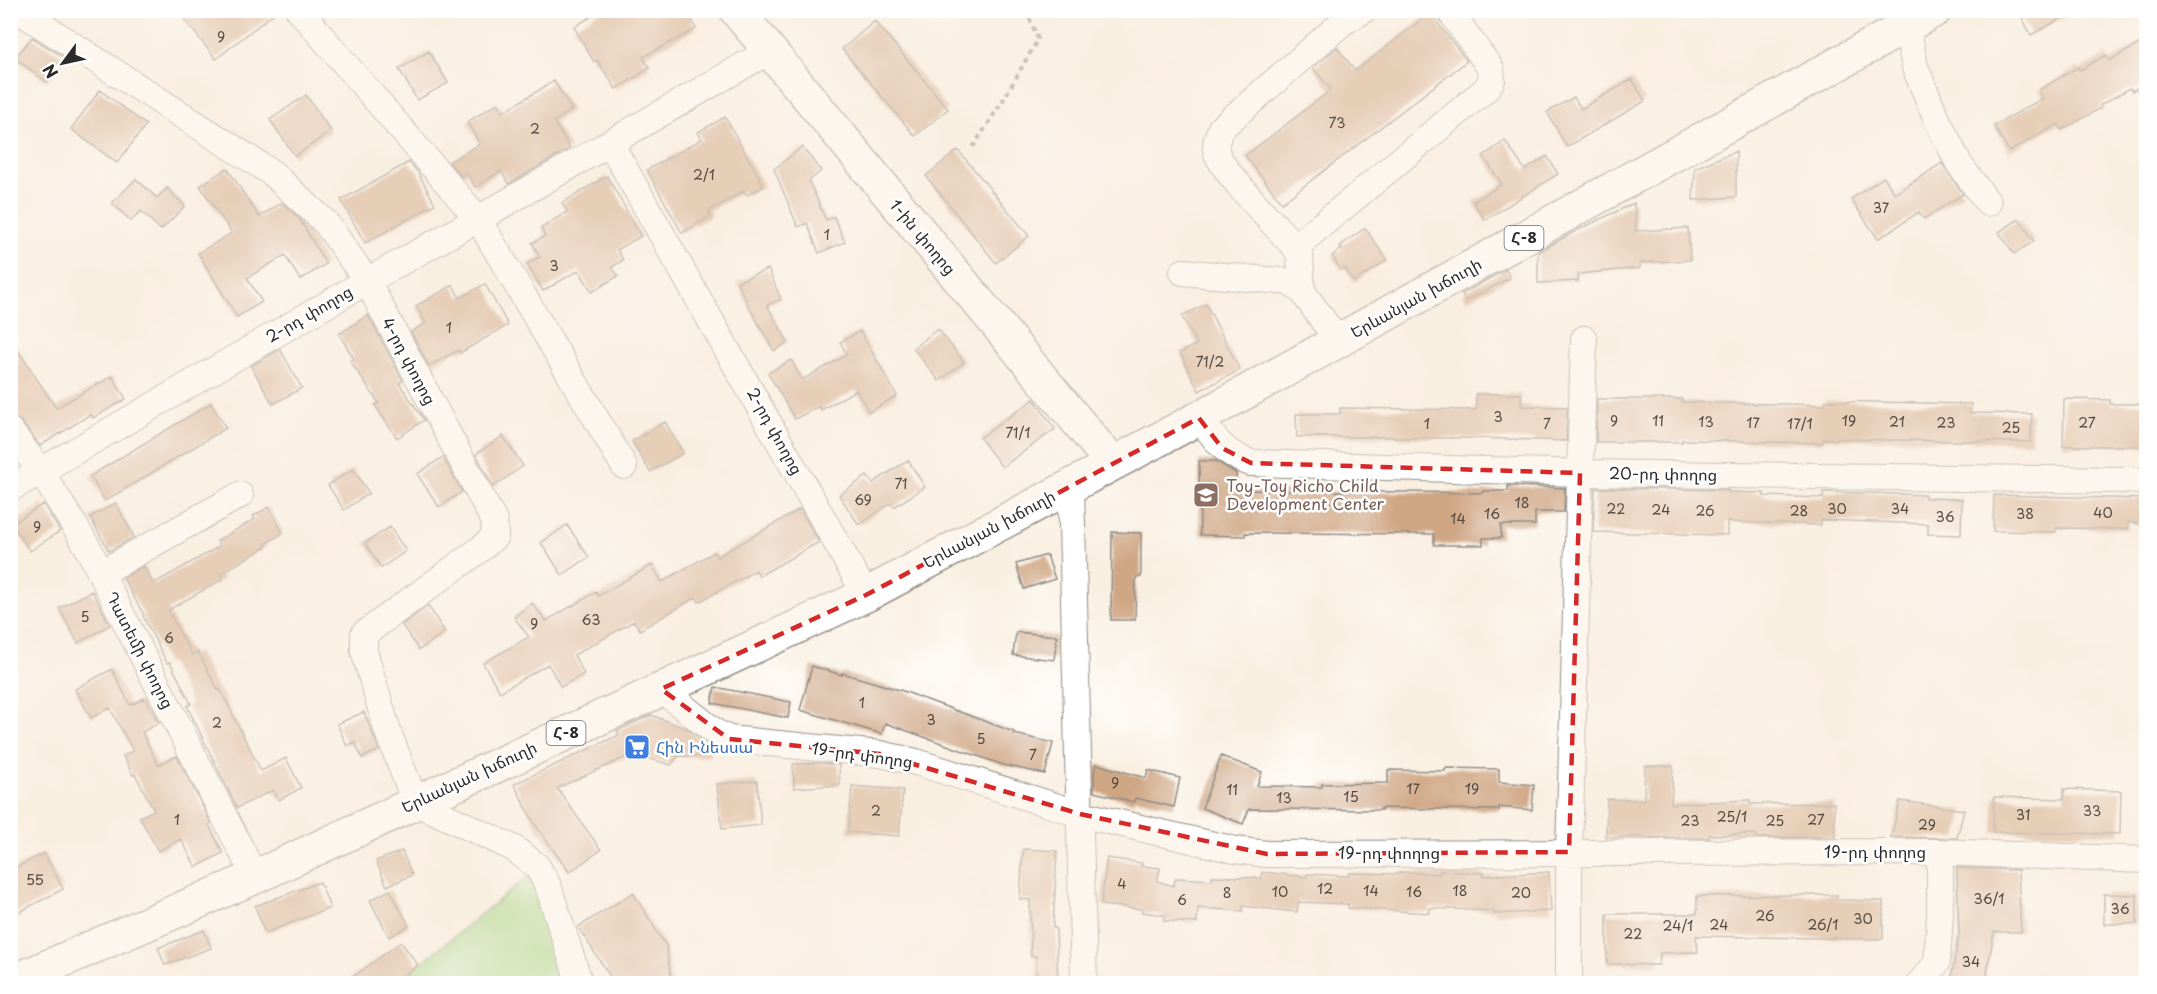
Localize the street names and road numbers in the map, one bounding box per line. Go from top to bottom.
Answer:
street label: 1-ին փողոց [885,193,963,279]
road number: Հ-8 [1504,226,1544,250]
street label: Երևանյան խճուղի [1346,251,1486,343]
street label: 2-րդ փողոց [261,279,356,348]
street label: 4-րդ փողոց [377,312,443,409]
street label: 2-րդ փողոց [742,382,810,479]
street label: 20-րդ փողոց [1609,460,1717,486]
street label: Երևանյան խճուղի [918,483,1059,573]
street label: Դատեմի փողոց [101,587,181,712]
road number: Հ-8 [546,721,586,745]
street label: Երևանյան խճուղի [397,734,540,818]
street label: 19-րդ փողոց [810,735,914,773]
street label: 19-րդ փողոց [1824,839,1926,863]
street label: 19-րդ փողոց [1338,840,1440,864]

